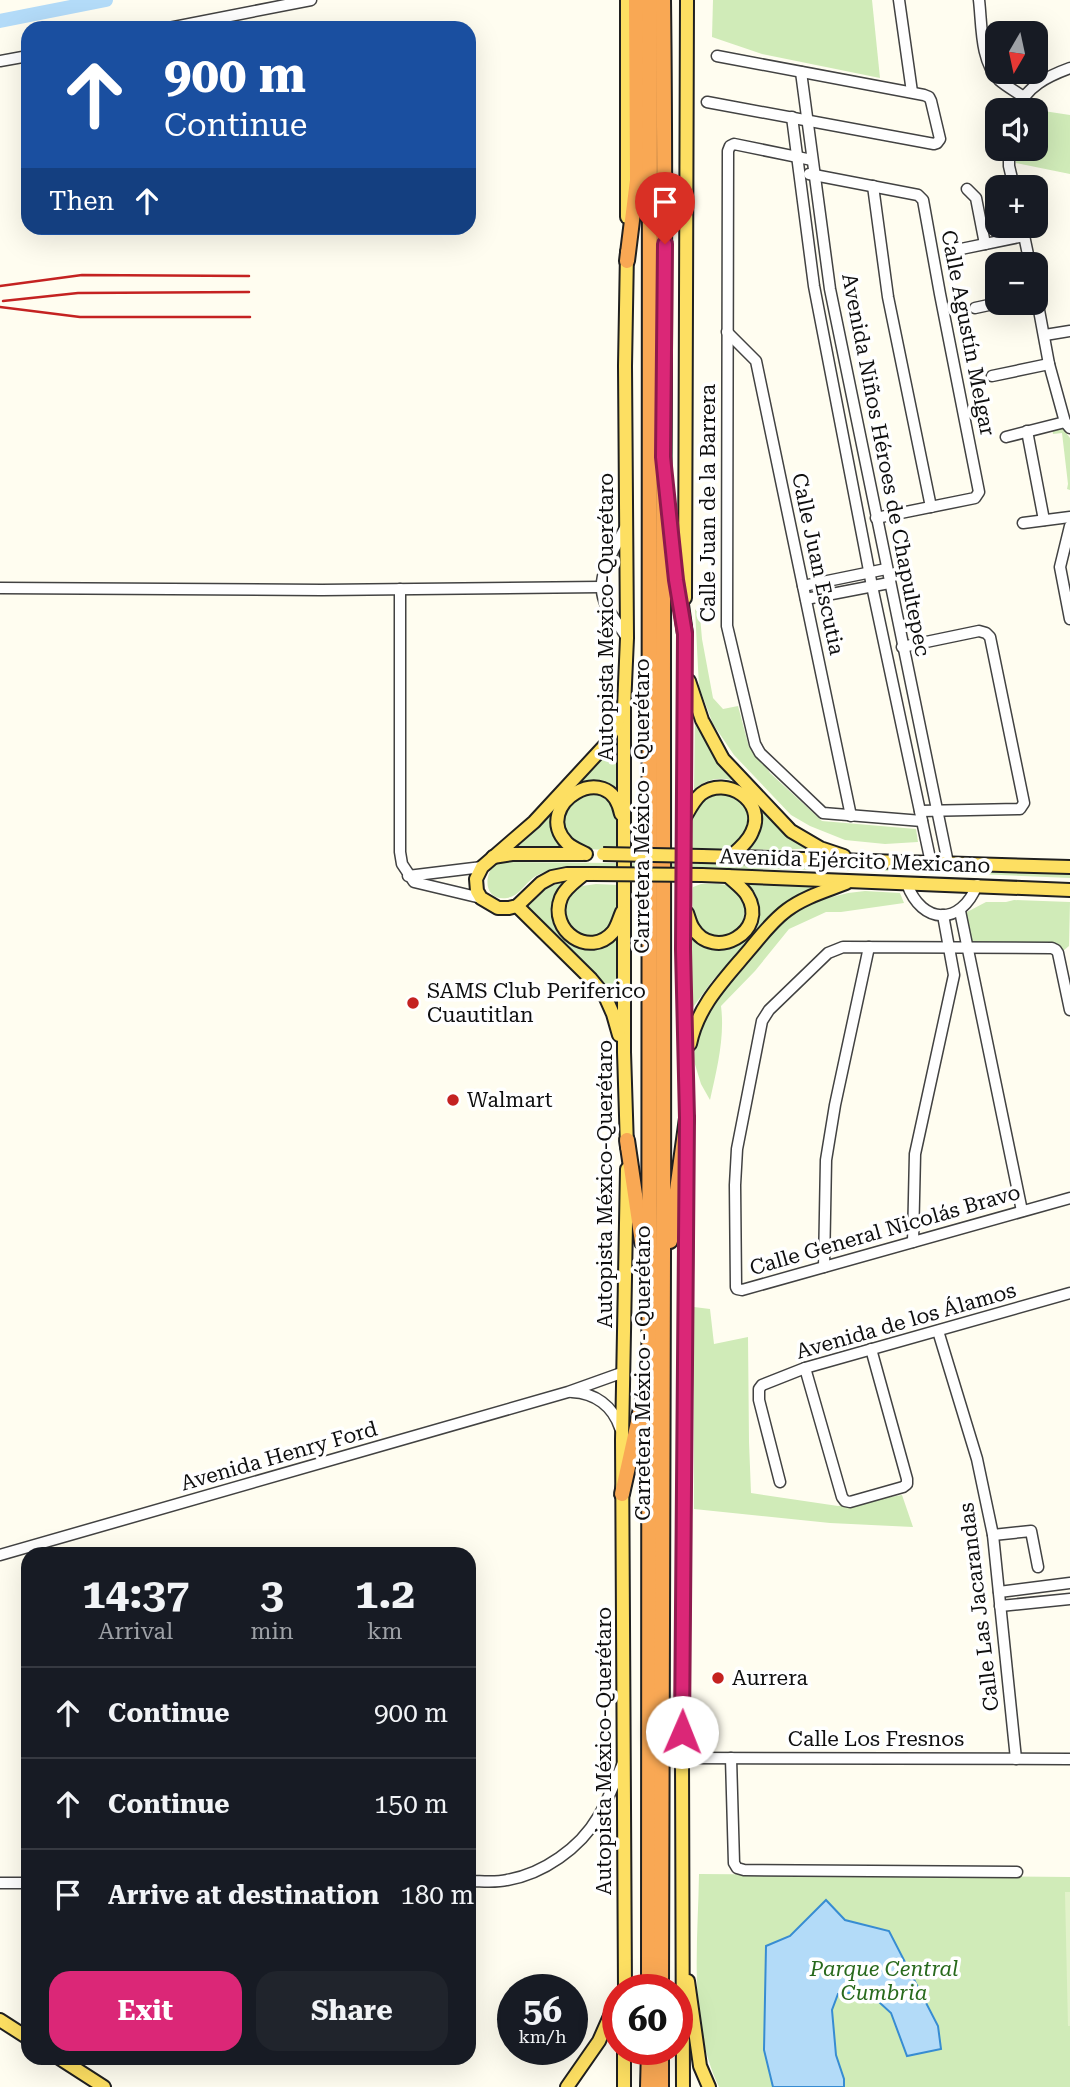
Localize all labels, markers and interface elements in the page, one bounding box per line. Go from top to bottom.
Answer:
north arrow [985,21,1048,84]
map controls [985,21,1048,315]
text: 900 m [164,47,306,104]
icon: ahead [49,49,140,140]
button: sound [985,98,1048,161]
text: Continue [164,106,307,144]
pin [635,172,695,244]
button: + [985,175,1048,238]
icon: ahead [128,182,166,220]
icon: arrive [646,183,684,221]
text: Then [49,186,114,216]
street label: Calle Agustín Melgar [936,228,1000,438]
button: − [985,252,1048,315]
street label: Avenida Niños Héroes de Chapultepec [837,271,935,659]
street label: Calle Juan de la Barrera [696,383,720,622]
street label: Calle Juan Escutia [787,471,849,658]
street label: Autopista México-Querétaro [594,473,618,761]
street label: Carretera México - Querétaro [630,658,654,954]
street label: Avenida Ejército Mexicano [719,844,991,878]
place label: SAMS Club Periferico Cuautitlan [427,979,646,1027]
marker: SAMS Club Periferico Cuautitlan [405,995,421,1011]
street label: Autopista México-Querétaro [593,1040,617,1328]
place label: Walmart [467,1088,553,1112]
marker: Walmart [445,1092,461,1108]
street label: Calle General Nicolás Bravo [747,1180,1023,1280]
street label: Carretera México - Querétaro [631,1225,655,1521]
street label: Avenida de los Álamos [793,1277,1019,1364]
street label: Avenida Henry Ford [178,1416,381,1496]
street label: Calle Las Jacarandas [954,1501,1004,1713]
text: 14:37 [82,1569,189,1618]
text: 3 [260,1569,284,1618]
text: 1.2 [355,1569,415,1618]
street label: Autopista México-Querétaro [592,1607,616,1895]
text: Arrival [98,1618,173,1645]
text: min [250,1618,294,1645]
text: km [367,1618,403,1645]
place label: Aurrera [732,1666,809,1690]
marker: Aurrera [710,1670,726,1686]
icon: ahead [49,1694,87,1732]
position arrow [645,1695,719,1769]
text: Continue [108,1698,230,1728]
text: 900 m [374,1698,448,1728]
street label: Calle Los Fresnos [788,1727,964,1751]
icon: ahead [49,1785,87,1823]
text: Continue [108,1789,230,1819]
text: 150 m [374,1789,448,1819]
icon: arrive [49,1876,87,1914]
text: Arrive at destination [108,1880,379,1910]
text: 180 m [400,1880,474,1910]
park label: Parque Central Cumbria [809,1957,958,2005]
button: Exit [49,1971,242,2051]
button: Share [256,1971,448,2051]
speed limit sign: 60 [602,1974,693,2065]
text: 56 [523,1990,562,2031]
text: km/h [518,2026,567,2047]

